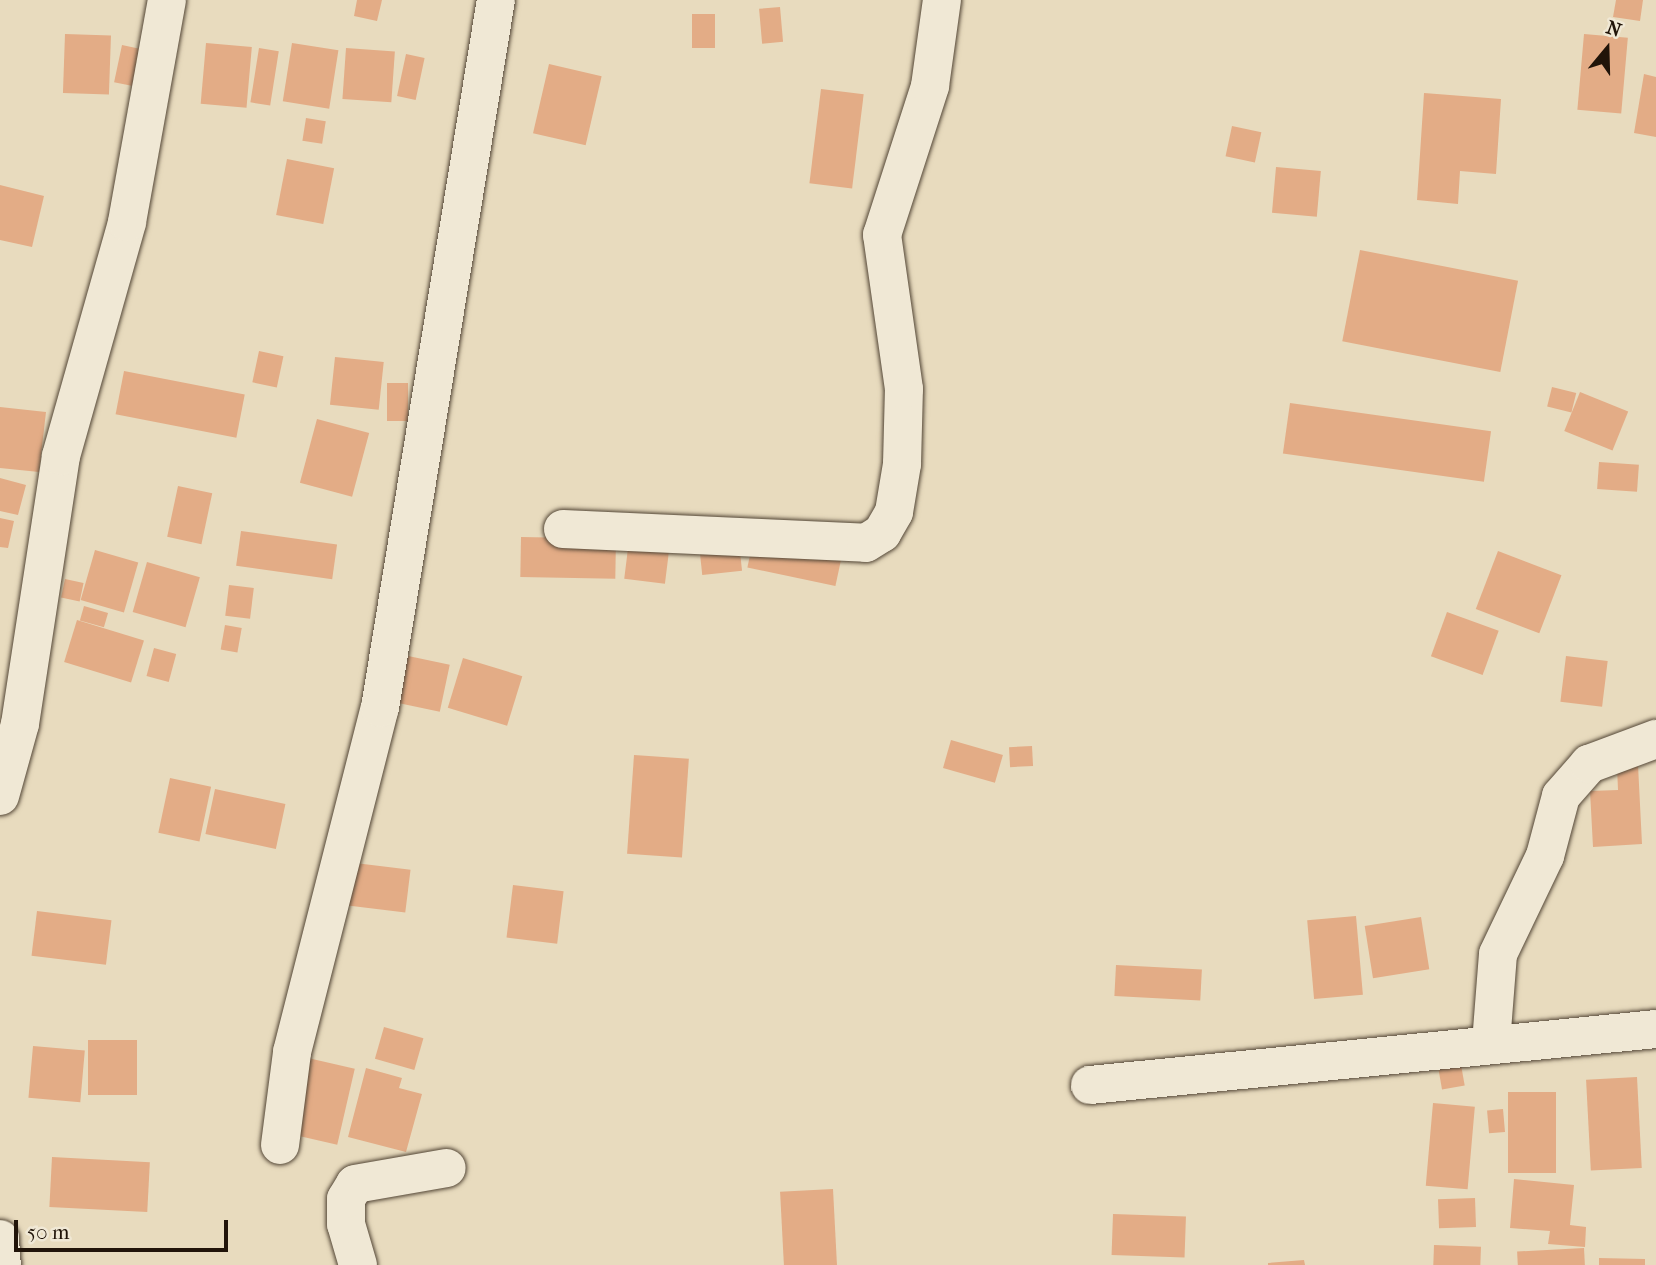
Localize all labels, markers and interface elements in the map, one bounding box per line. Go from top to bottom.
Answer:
north arrow [1572,14,1642,84]
text: N [1603,16,1624,42]
scale bar [18,1206,231,1250]
text: 50 m [27,1220,70,1244]

